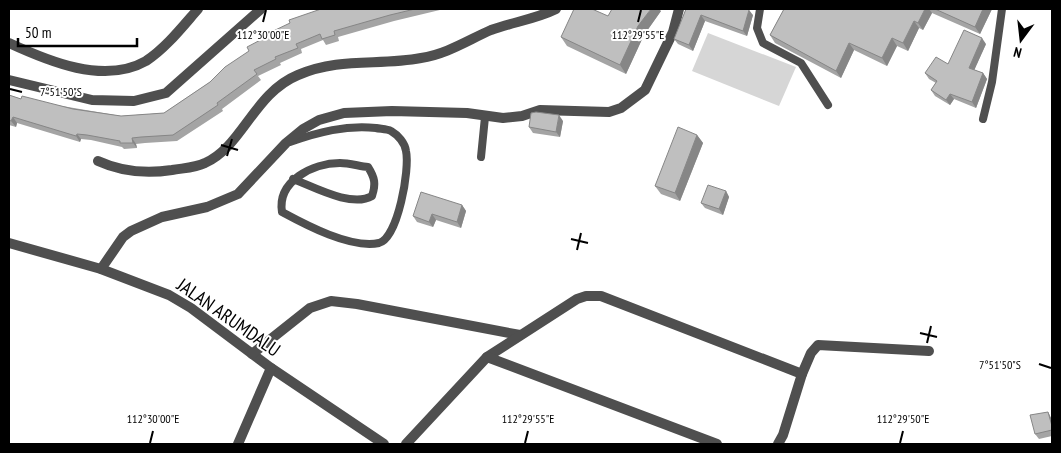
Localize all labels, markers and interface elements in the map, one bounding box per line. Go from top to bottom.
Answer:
scale bar [18,15,136,47]
north arrow [996,15,1046,65]
text: 50 m [25,23,51,42]
text: 112°30'00"E [237,27,289,42]
text: 112°29'55"E [612,27,664,42]
text: N [1012,43,1024,62]
text: 7°51'50"S [40,84,82,99]
street label: JALAN ARUMDALU [172,272,285,361]
text: 7°51'50"S [979,357,1021,372]
text: 112°30'00"E [127,411,179,426]
text: 112°29'55"E [502,411,554,426]
text: 112°29'50"E [877,411,929,426]

